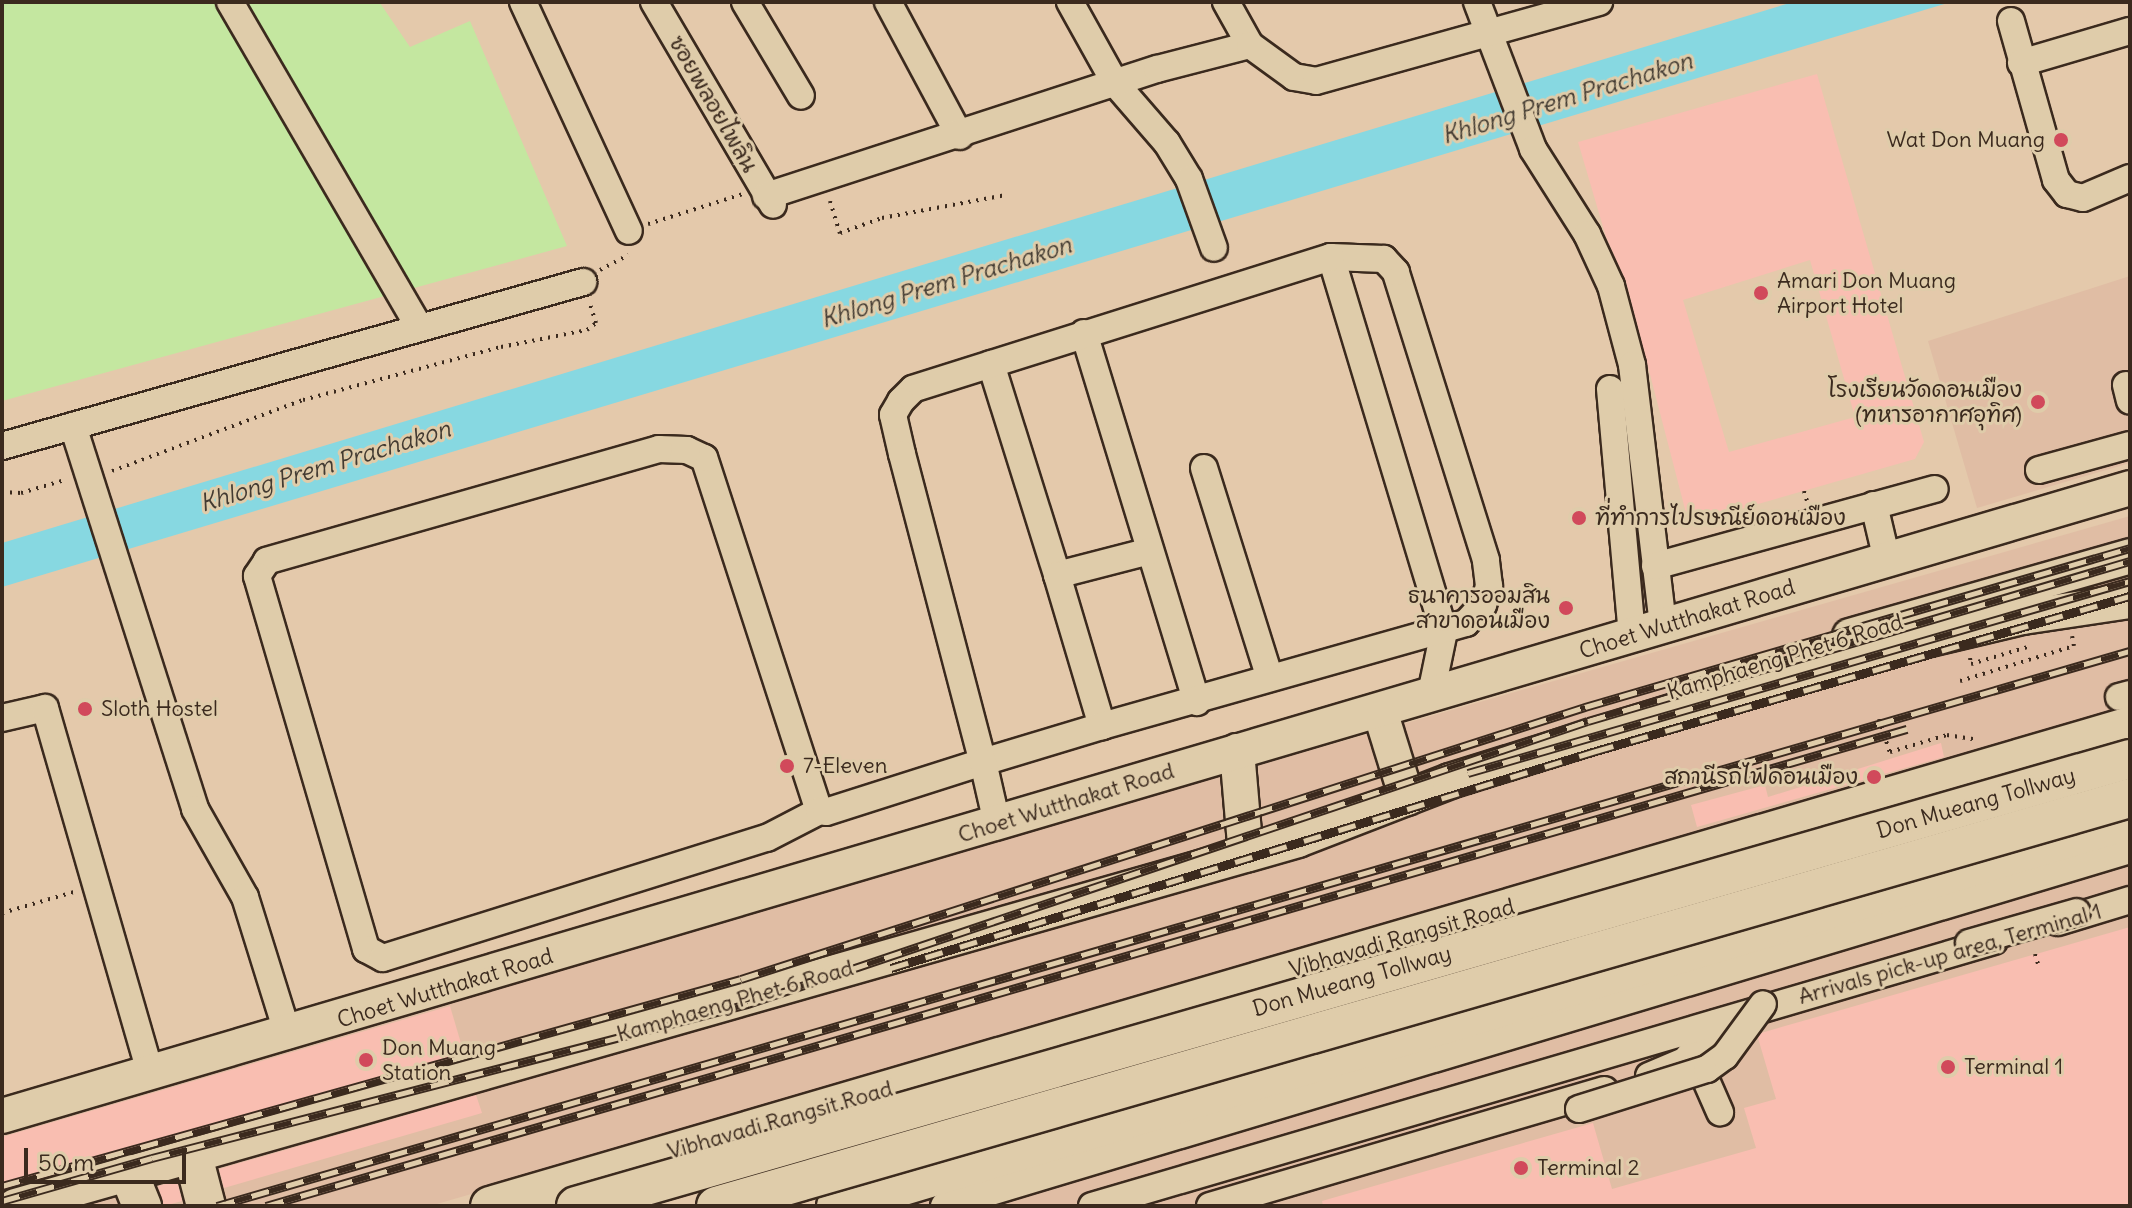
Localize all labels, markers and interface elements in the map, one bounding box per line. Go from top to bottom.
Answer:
street label: ซอยพลอยไพลิน [663,31,763,177]
water label: Khlong Prem Prachakon [1438,46,1696,150]
place label: Wat Don Muang [1887,127,2045,153]
marker: Wat Don Muang [2052,131,2070,149]
water label: Khlong Prem Prachakon [817,230,1075,334]
place label: Amari Don Muang Airport Hotel [1777,267,1956,318]
marker: Amari Don Muang Airport Hotel [1752,284,1770,302]
place label: โรงเรียนวัดดอนเมือง (ทหารอากาศอุทิศ) [1828,376,2022,428]
marker: โรงเรียนวัดดอนเมือง (ทหารอากาศอุทิศ) [2029,393,2047,411]
water label: Khlong Prem Prachakon [196,414,454,518]
place label: ที่ทำการไปรษณีย์ดอนเมือง [1595,505,1846,531]
marker: ที่ทำการไปรษณีย์ดอนเมือง [1570,509,1588,527]
street label: Choet Wutthakat Road [1576,574,1798,664]
place label: ธนาคารออมสิน สาขาดอนเมือง [1408,582,1550,634]
marker: ธนาคารออมสิน สาขาดอนเมือง [1557,599,1575,617]
street label: Kamphaeng Phet 6 Road [1664,609,1906,705]
place label: Sloth Hostel [101,696,218,722]
marker: Sloth Hostel [76,700,94,718]
place label: 7-Eleven [803,753,887,779]
marker: 7-Eleven [778,757,796,775]
street label: Choet Wutthakat Road [955,758,1177,848]
street label: Don Mueang Tollway [1874,762,2078,844]
place label: สถานีรถไฟดอนเมือง [1664,764,1858,790]
marker: สถานีรถไฟดอนเมือง [1865,768,1883,786]
street label: Vibhavadi Rangsit Road [1286,893,1518,983]
street label: Arrivals pick-up area, Terminal 1 [1795,898,2105,1010]
street label: Don Mueang Tollway [1250,940,1454,1022]
street label: Choet Wutthakat Road [334,943,556,1033]
street label: Kamphaeng Phet 6 Road [614,955,856,1047]
place label: Don Muang Station [382,1034,496,1086]
marker: Don Muang Station [357,1051,375,1069]
place label: Terminal 1 [1964,1054,2063,1080]
marker: Terminal 1 [1939,1058,1957,1076]
street label: Vibhavadi Rangsit Road [664,1075,896,1165]
scale bar [28,1132,190,1182]
text: 50 m [38,1147,94,1177]
place label: Terminal 2 [1537,1155,1640,1181]
marker: Terminal 2 [1512,1159,1530,1177]

